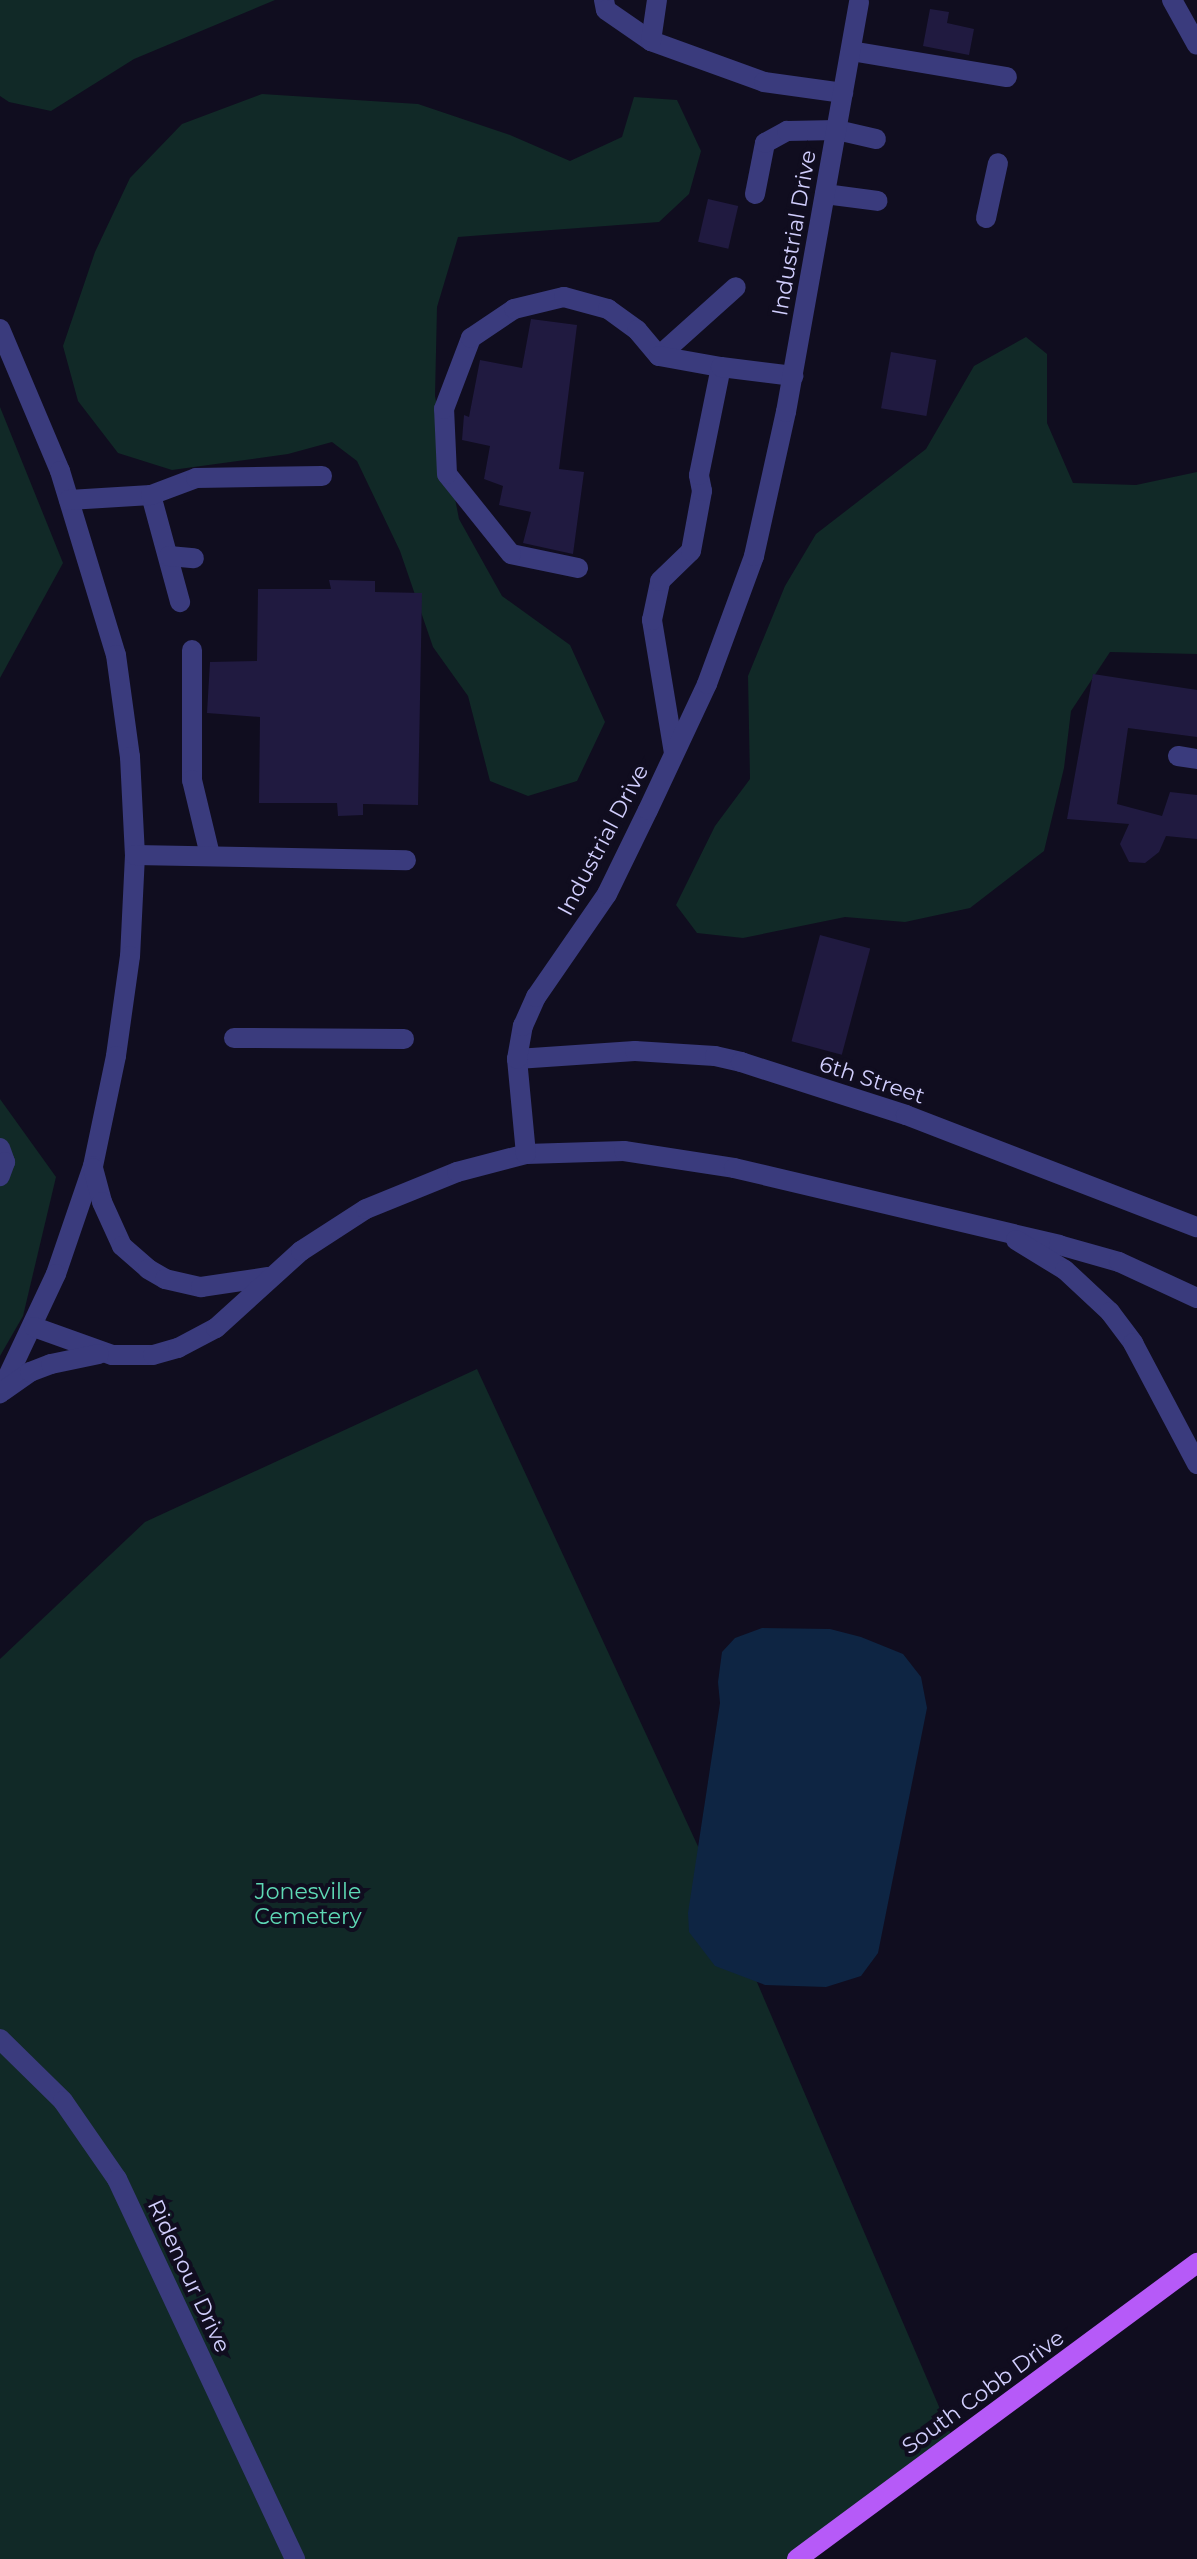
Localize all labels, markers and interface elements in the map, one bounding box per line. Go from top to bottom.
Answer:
street label: Industrial Drive [766,148,822,318]
street label: Industrial Drive [552,760,654,920]
street label: 6th Street [816,1051,928,1109]
park label: Jonesville Cemetery [254,1878,362,1930]
street label: Ridenour Drive [142,2195,236,2357]
street label: South Cobb Drive [897,2324,1069,2460]

